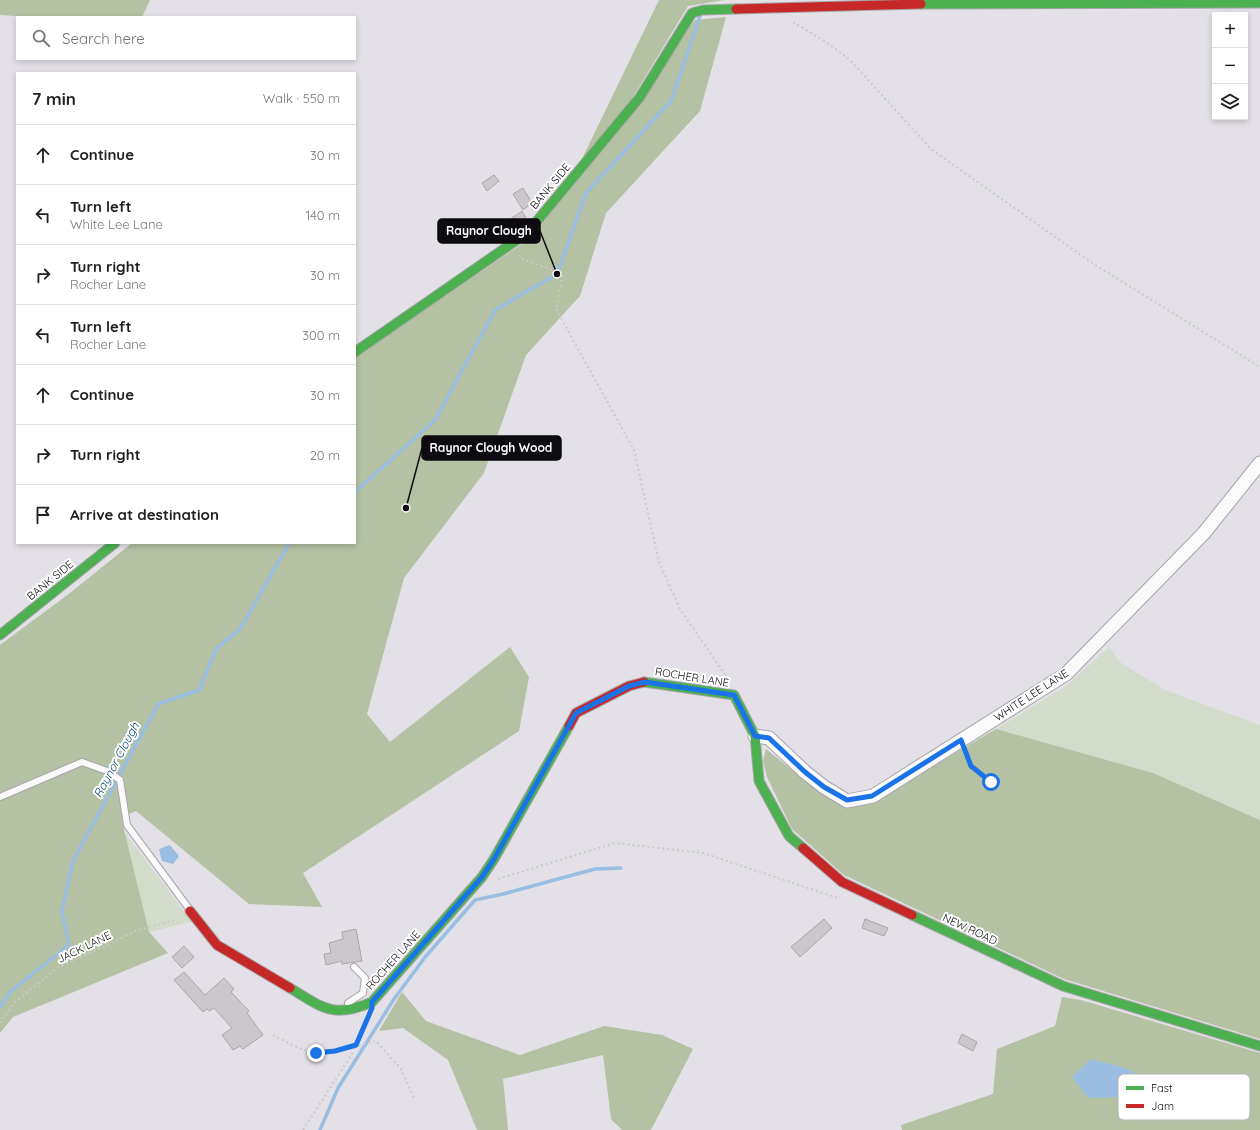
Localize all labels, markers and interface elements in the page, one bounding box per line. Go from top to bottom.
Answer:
map controls [1212,12,1248,120]
button: + [1212,12,1248,48]
search box [16,16,356,60]
icon: search [30,27,52,49]
text: Search here [62,29,145,48]
button: − [1212,48,1248,84]
button: layers [1212,84,1248,120]
text: 7 min [32,88,76,109]
text: Walk · 550 m [263,90,340,106]
icon: ahead [32,144,54,166]
text: Continue [70,145,134,164]
text: 30 m [310,147,340,163]
street label: BANK SIDE [527,160,573,212]
text: Turn left [70,197,132,216]
icon: left [32,204,54,226]
text: 140 m [305,207,340,223]
text: White Lee Lane [70,216,163,232]
callout: Raynor Clough [438,219,540,243]
text: Raynor Clough [446,223,532,238]
text: Turn right [70,257,141,276]
icon: right [32,264,54,286]
text: 30 m [310,267,340,283]
text: Rocher Lane [70,276,146,292]
text: Turn left [70,317,132,336]
icon: left [32,324,54,346]
text: 300 m [302,327,340,343]
text: Rocher Lane [70,336,146,352]
icon: ahead [32,384,54,406]
text: Continue [70,385,134,404]
text: 30 m [310,387,340,403]
callout: Raynor Clough Wood [422,436,561,460]
text: Raynor Clough Wood [430,440,552,455]
icon: right [32,444,54,466]
text: Turn right [70,445,141,464]
text: 20 m [310,447,340,463]
icon: arrive [32,504,54,526]
text: Arrive at destination [70,505,219,524]
street label: BANK SIDE [24,557,76,603]
street label: ROCHER LANE [654,664,730,690]
street label: WHITE LEE LANE [991,666,1071,724]
water label: Raynor Clough [90,720,142,800]
route start [982,773,1000,791]
street label: NEW ROAD [941,910,1000,948]
street label: JACK LANE [55,928,113,966]
street label: ROCHER LANE [363,928,423,992]
route end [307,1044,325,1062]
legend [1118,1074,1250,1120]
text: Fast [1151,1081,1173,1095]
text: Jam [1151,1099,1174,1113]

